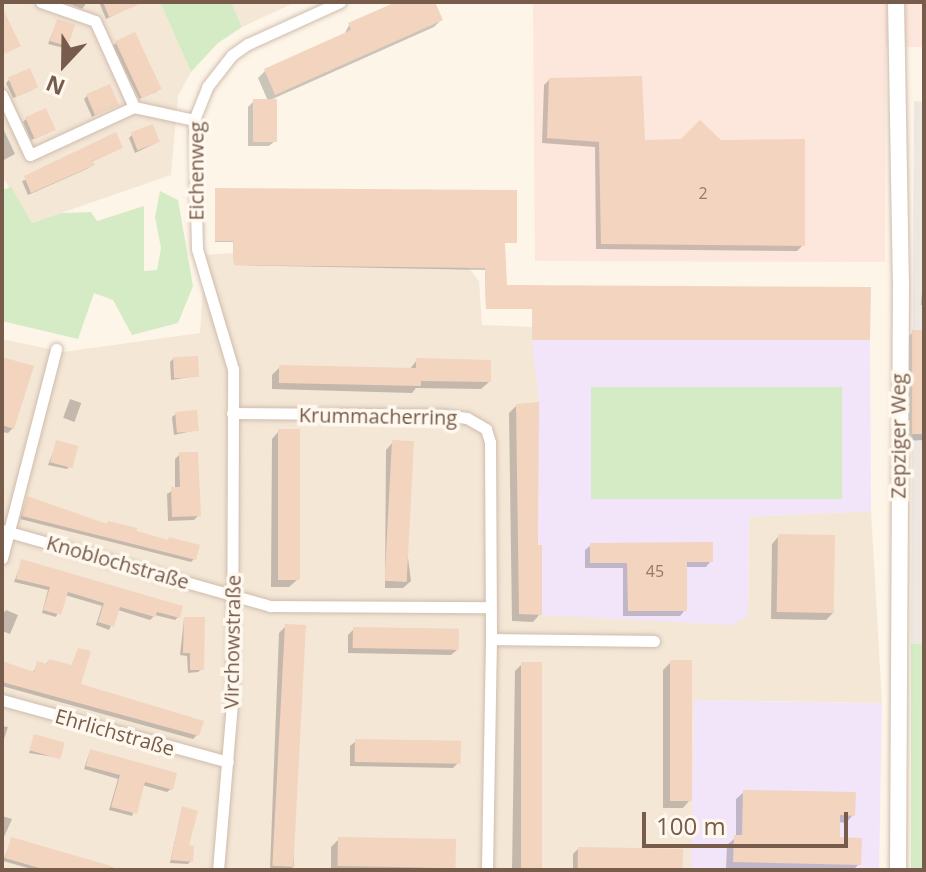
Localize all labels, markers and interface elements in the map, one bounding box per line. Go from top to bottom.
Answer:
north arrow [24,24,104,104]
text: N [41,69,69,104]
street label: Eichenweg [184,121,208,221]
house number: 2 [698,183,708,203]
street label: Zepziger Weg [886,373,910,499]
street label: Krummacherring [299,403,457,429]
street label: Knoblochstraße [44,530,192,594]
house number: 45 [646,561,664,581]
street label: Virchowstraße [219,575,245,709]
street label: Ehrlichstraße [53,703,177,761]
scale bar [646,796,852,846]
text: 100 m [656,809,726,842]

